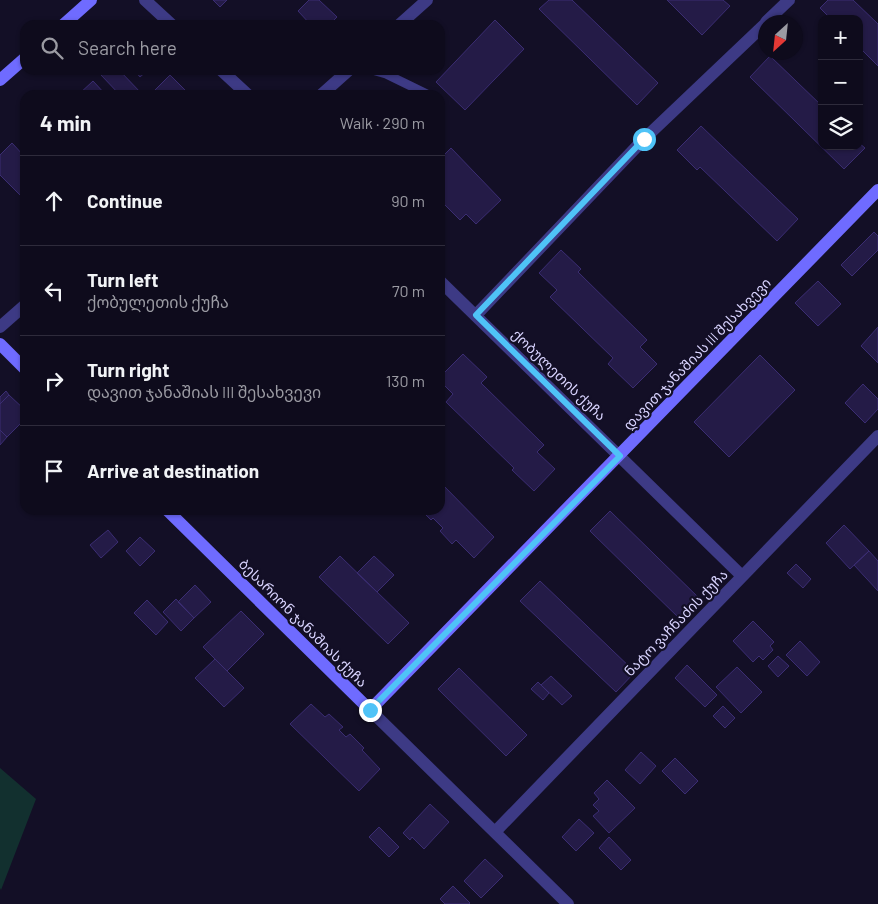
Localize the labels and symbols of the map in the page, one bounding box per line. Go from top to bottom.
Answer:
north arrow [758,15,803,60]
route start [633,128,656,151]
street label: დავით ჯანაშიას III შესახვევი [619,274,775,434]
street label: ქობულეთის ქუჩა [508,325,610,425]
street label: ბესარიონ ჯანაშიას ქუჩა [235,555,371,691]
street label: ნატო ვაჩნაძის ქუჩა [620,566,732,680]
route end [359,699,382,722]

